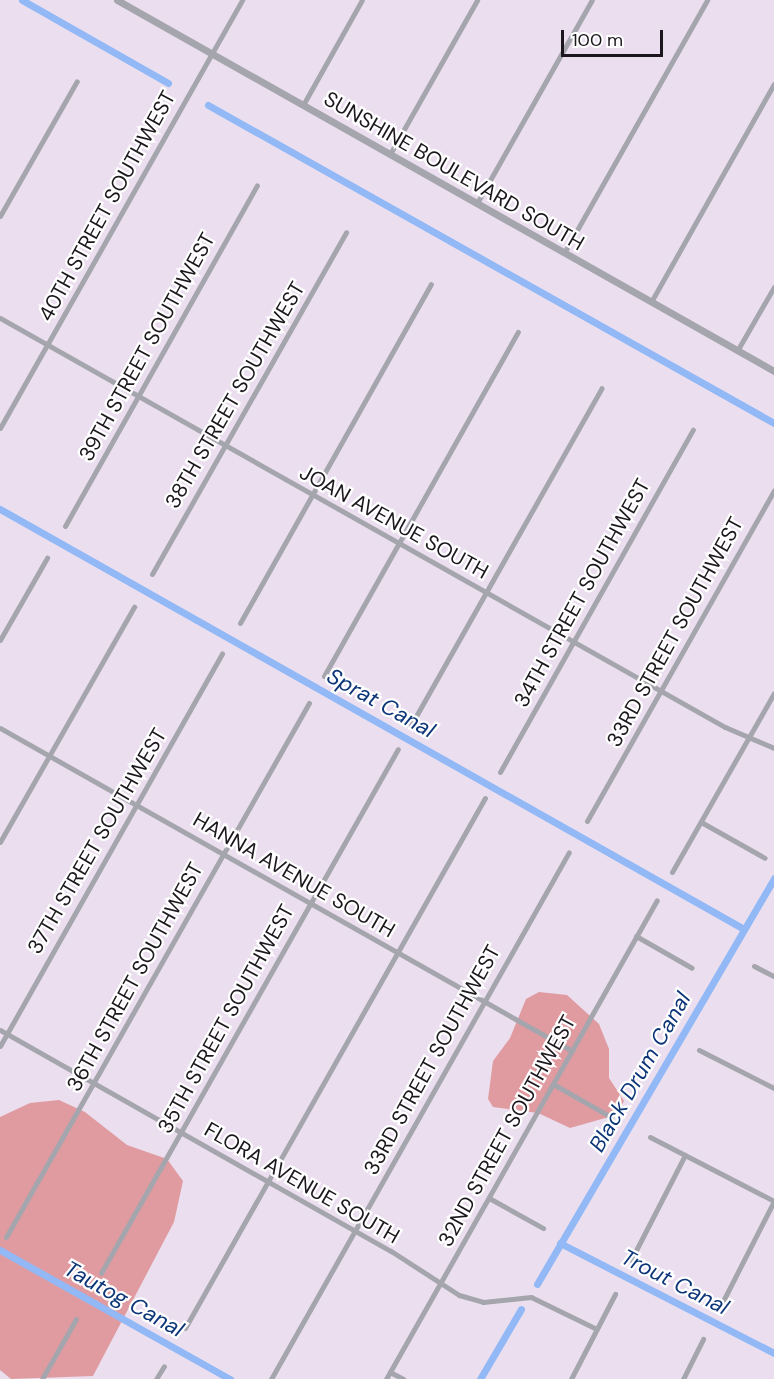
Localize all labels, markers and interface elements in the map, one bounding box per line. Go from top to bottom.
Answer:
scale bar [564,18,666,56]
text: 100 m [572,28,623,52]
street label: SUNSHINE BOULEVARD SOUTH [319,86,589,256]
street label: 40TH STREET SOUTHWEST [33,87,181,325]
street label: 39TH STREET SOUTHWEST [74,228,220,466]
street label: 38TH STREET SOUTHWEST [160,277,310,513]
street label: JOAN AVENUE SOUTH [295,460,493,584]
street label: 34TH STREET SOUTHWEST [509,474,655,712]
street label: 33RD STREET SOUTHWEST [601,513,749,751]
water label: Sprat Canal [322,663,440,743]
street label: 37TH STREET SOUTHWEST [22,724,172,958]
street label: HANNA AVENUE SOUTH [189,807,399,943]
street label: 36TH STREET SOUTHWEST [61,858,209,1096]
street label: 35TH STREET SOUTHWEST [152,900,300,1138]
street label: 33RD STREET SOUTHWEST [358,941,506,1179]
water label: Black Drum Canal [584,988,696,1156]
street label: 32ND STREET SOUTHWEST [433,1011,581,1251]
street label: FLORA AVENUE SOUTH [200,1117,404,1249]
water label: Trout Canal [617,1244,733,1320]
water label: Tautog Canal [60,1255,188,1343]

